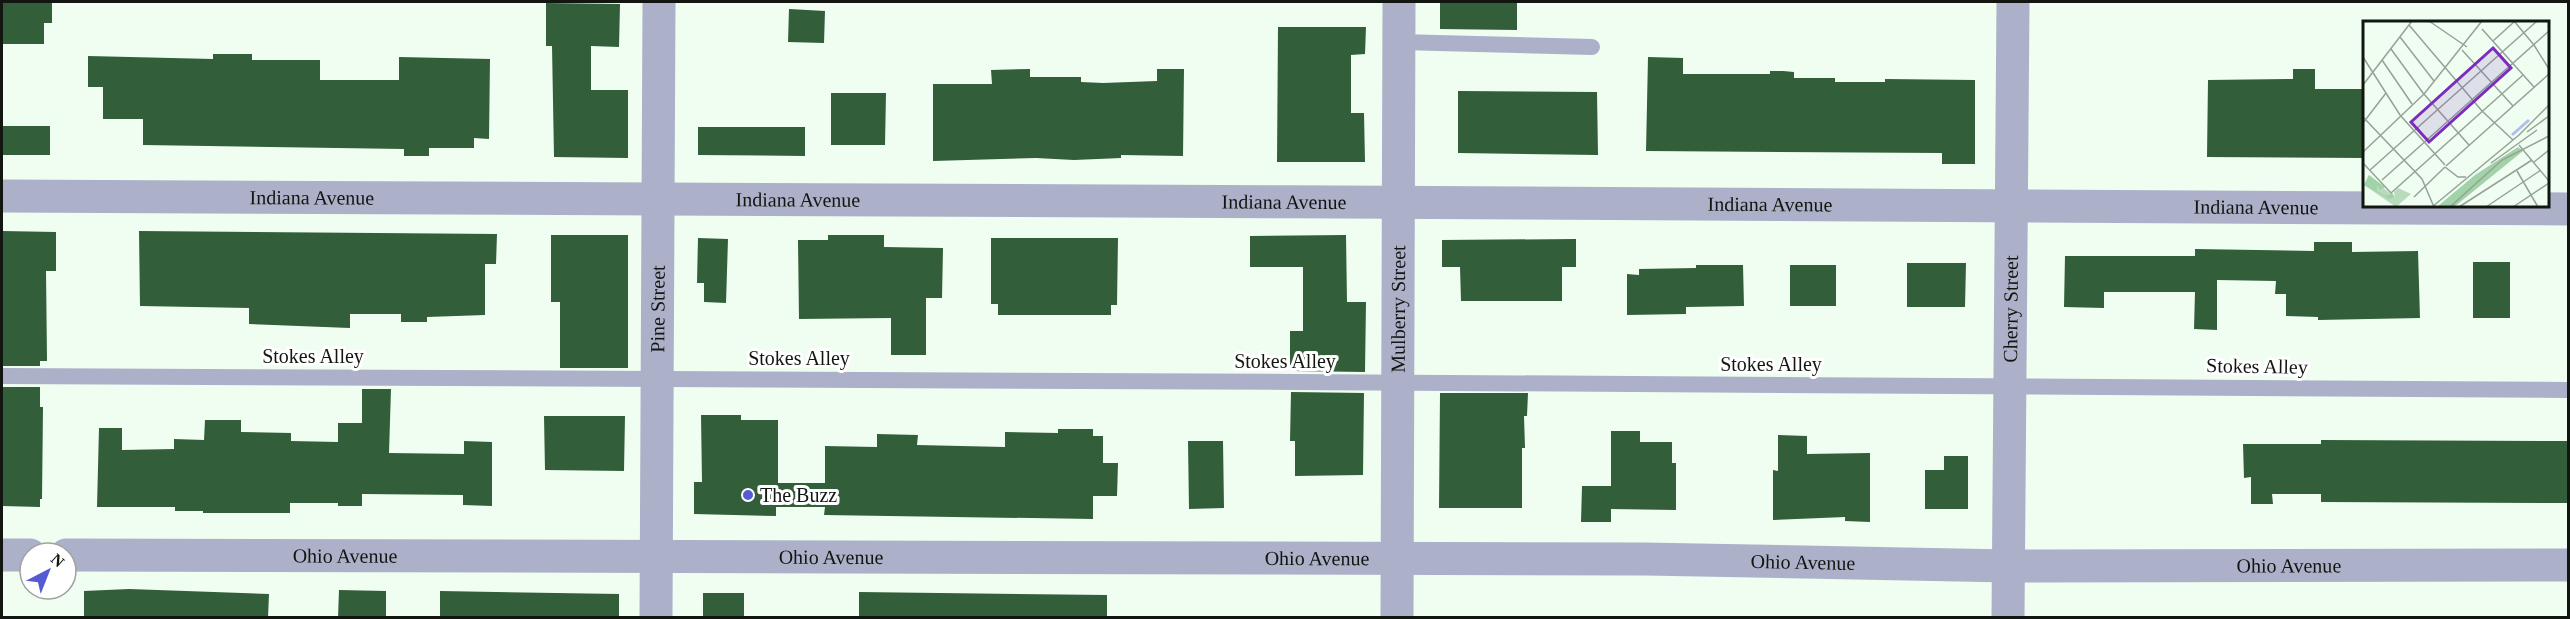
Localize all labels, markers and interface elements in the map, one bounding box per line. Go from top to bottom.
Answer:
inset map [2363,21,2549,207]
street label: Indiana Avenue [250,186,374,209]
street label: Indiana Avenue [736,188,860,211]
street label: Indiana Avenue [1222,190,1346,213]
street label: Indiana Avenue [1708,193,1832,215]
street label: Indiana Avenue [2194,196,2319,218]
street label: Mulberry Street [1387,245,1410,373]
street label: Cherry Street [1999,255,2023,363]
street label: Pine Street [646,265,669,353]
street label: Stokes Alley [262,345,364,368]
street label: Stokes Alley [748,347,850,370]
street label: Stokes Alley [1234,350,1336,373]
street label: Stokes Alley [1720,353,1822,376]
street label: Stokes Alley [2206,354,2308,379]
place label: The Buzz [760,484,837,506]
marker: The Buzz [741,488,755,502]
north arrow [18,541,78,601]
street label: Ohio Avenue [293,545,397,567]
street label: Ohio Avenue [779,546,883,568]
street label: Ohio Avenue [1265,547,1369,569]
text: N [48,550,68,571]
street label: Ohio Avenue [1750,550,1856,574]
street label: Ohio Avenue [2237,554,2341,577]

